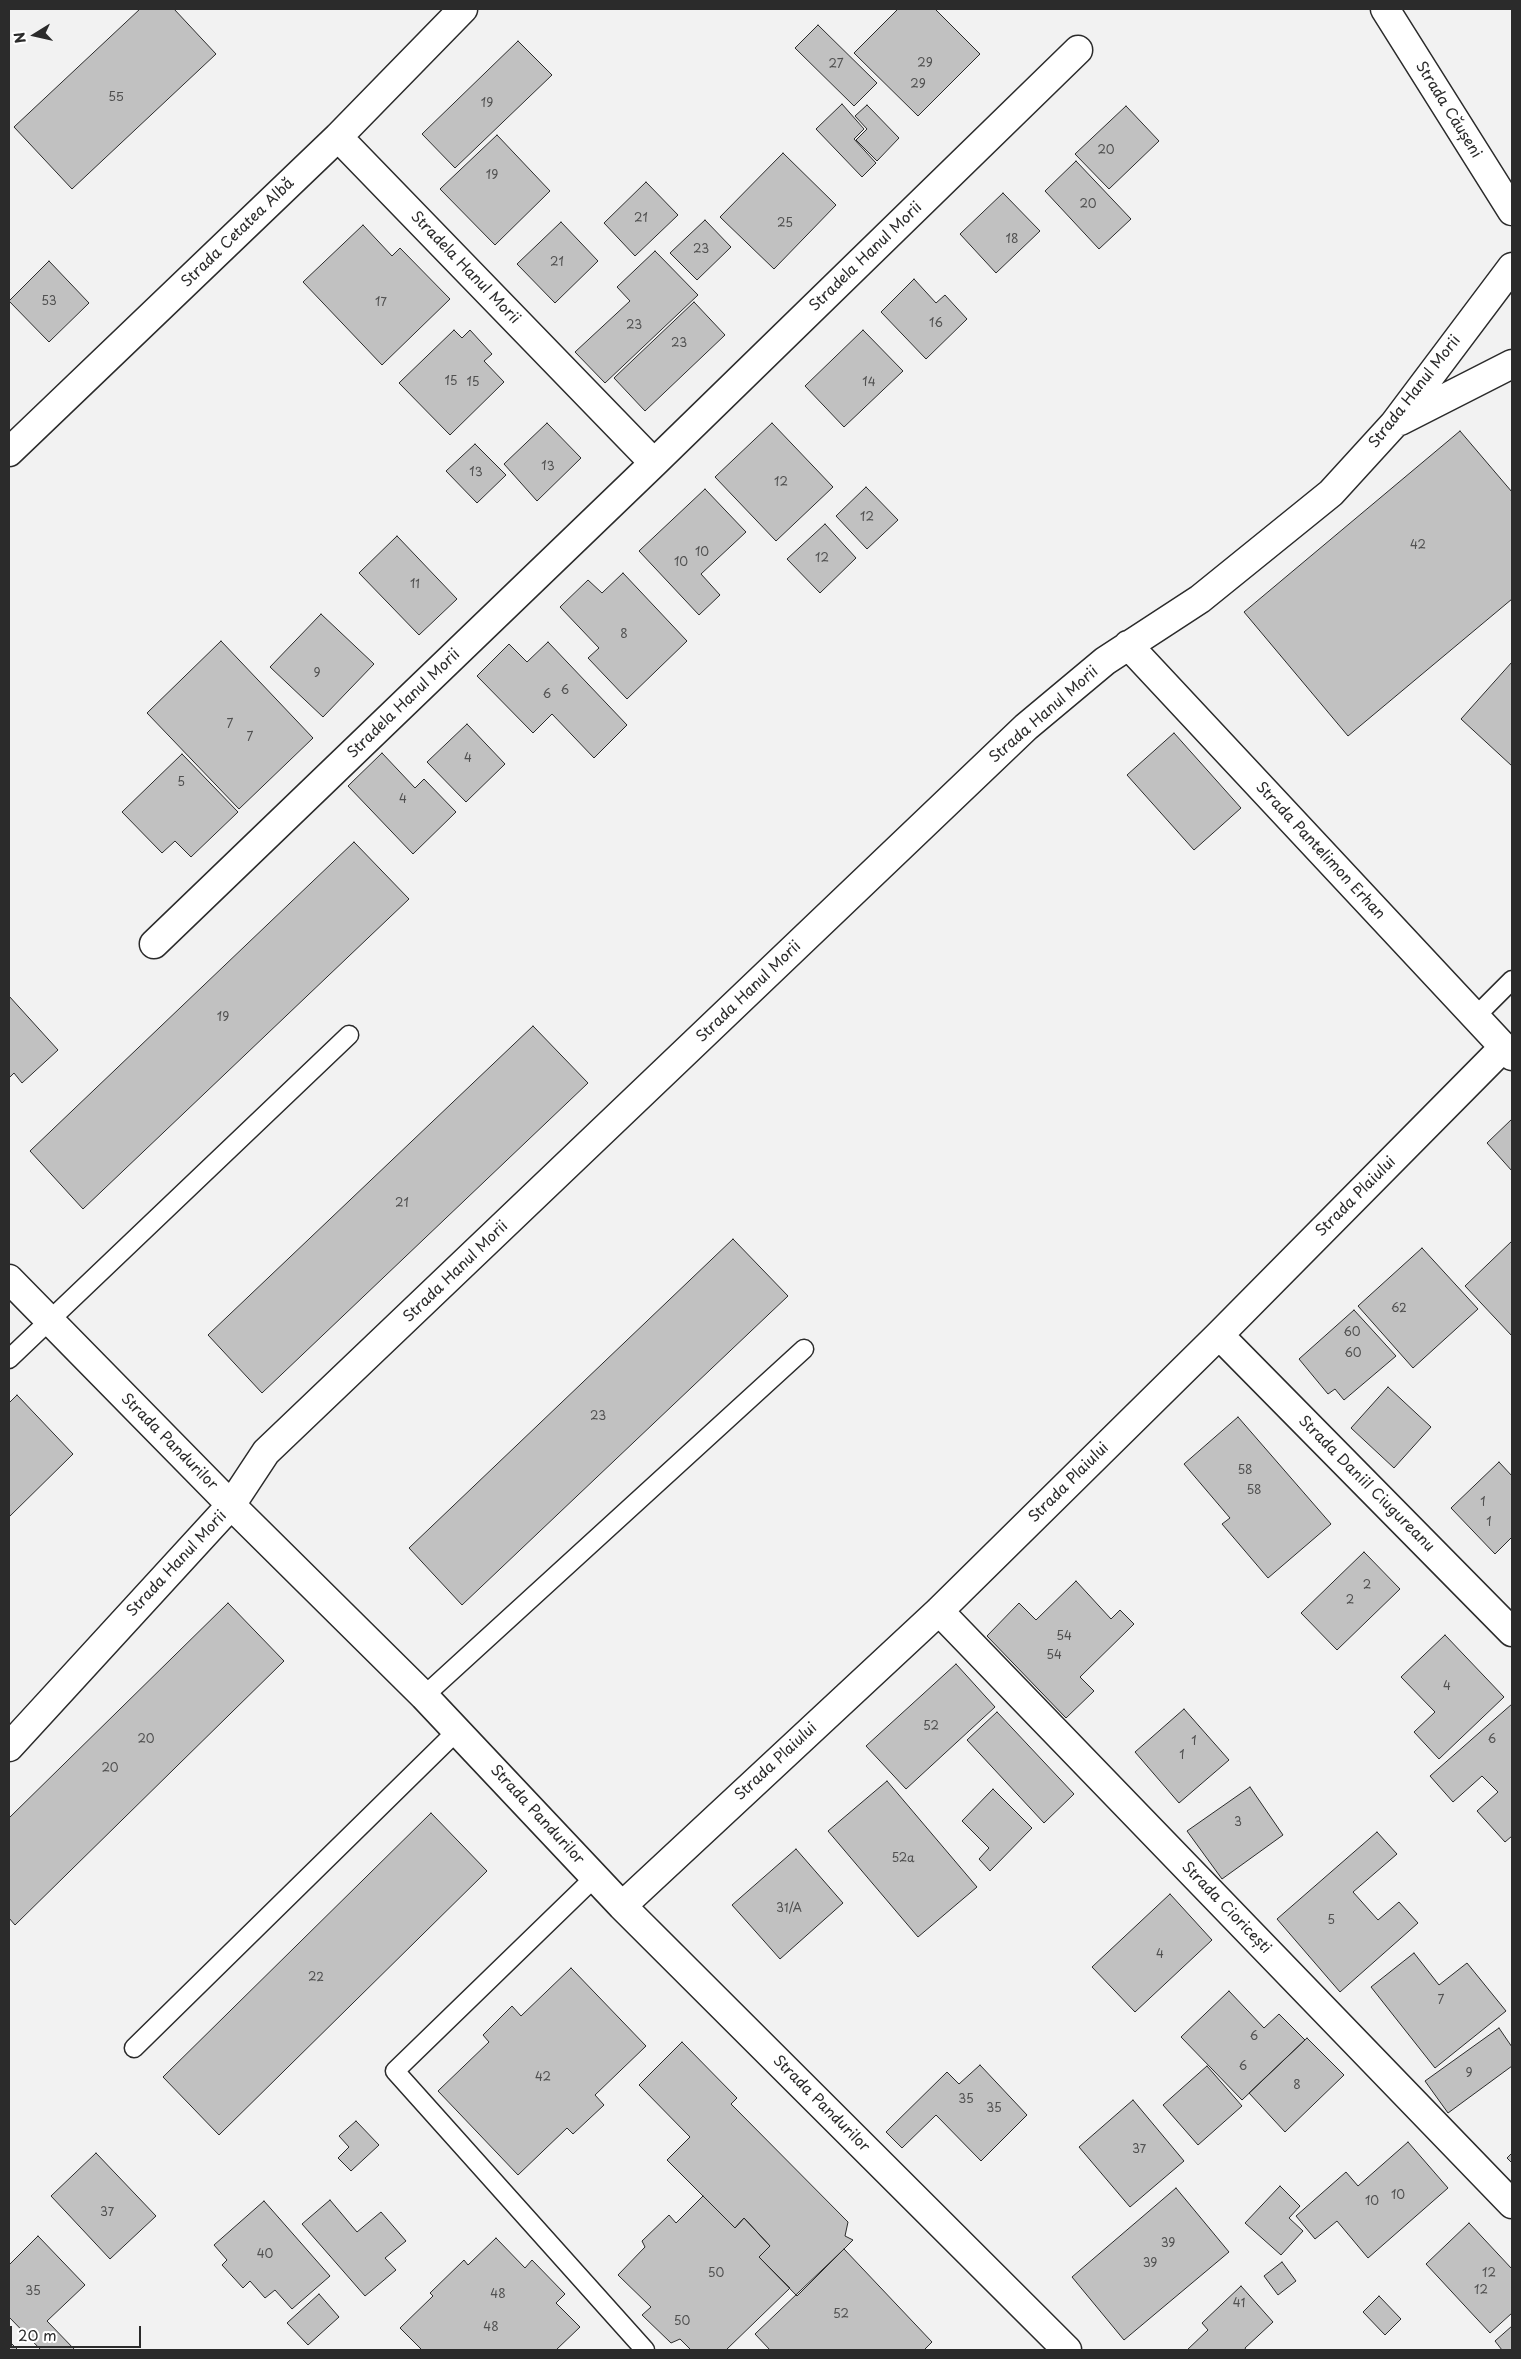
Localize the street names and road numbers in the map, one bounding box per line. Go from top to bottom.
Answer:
street label: Strada Căușeni [1411,58,1485,162]
street label: Strada Cetatea Albă [178,175,298,291]
street label: Stradela Hanul Morii [806,199,926,315]
street label: Stradela Hanul Morii [407,208,523,328]
street label: Strada Hanul Morii [1365,332,1465,452]
street label: Stradela Hanul Morii [344,646,464,762]
street label: Strada Hanul Morii [986,663,1102,767]
street label: Strada Pantelimon Erhan [1252,779,1388,923]
street label: Strada Hanul Morii [693,937,805,1047]
street label: Strada Plaiului [1312,1153,1400,1241]
street label: Strada Hanul Morii [400,1217,512,1327]
street label: Strada Pandurilor [117,1390,221,1494]
street label: Strada Daniil Ciugureanu [1294,1412,1438,1556]
street label: Strada Plaiului [1025,1439,1113,1527]
street label: Strada Hanul Morii [123,1507,231,1621]
street label: Strada Plaiului [731,1719,821,1805]
street label: Strada Pandurilor [486,1762,588,1868]
street label: Strada Cioricești [1178,1858,1274,1958]
street label: Strada Pandurilor [769,2052,873,2156]

